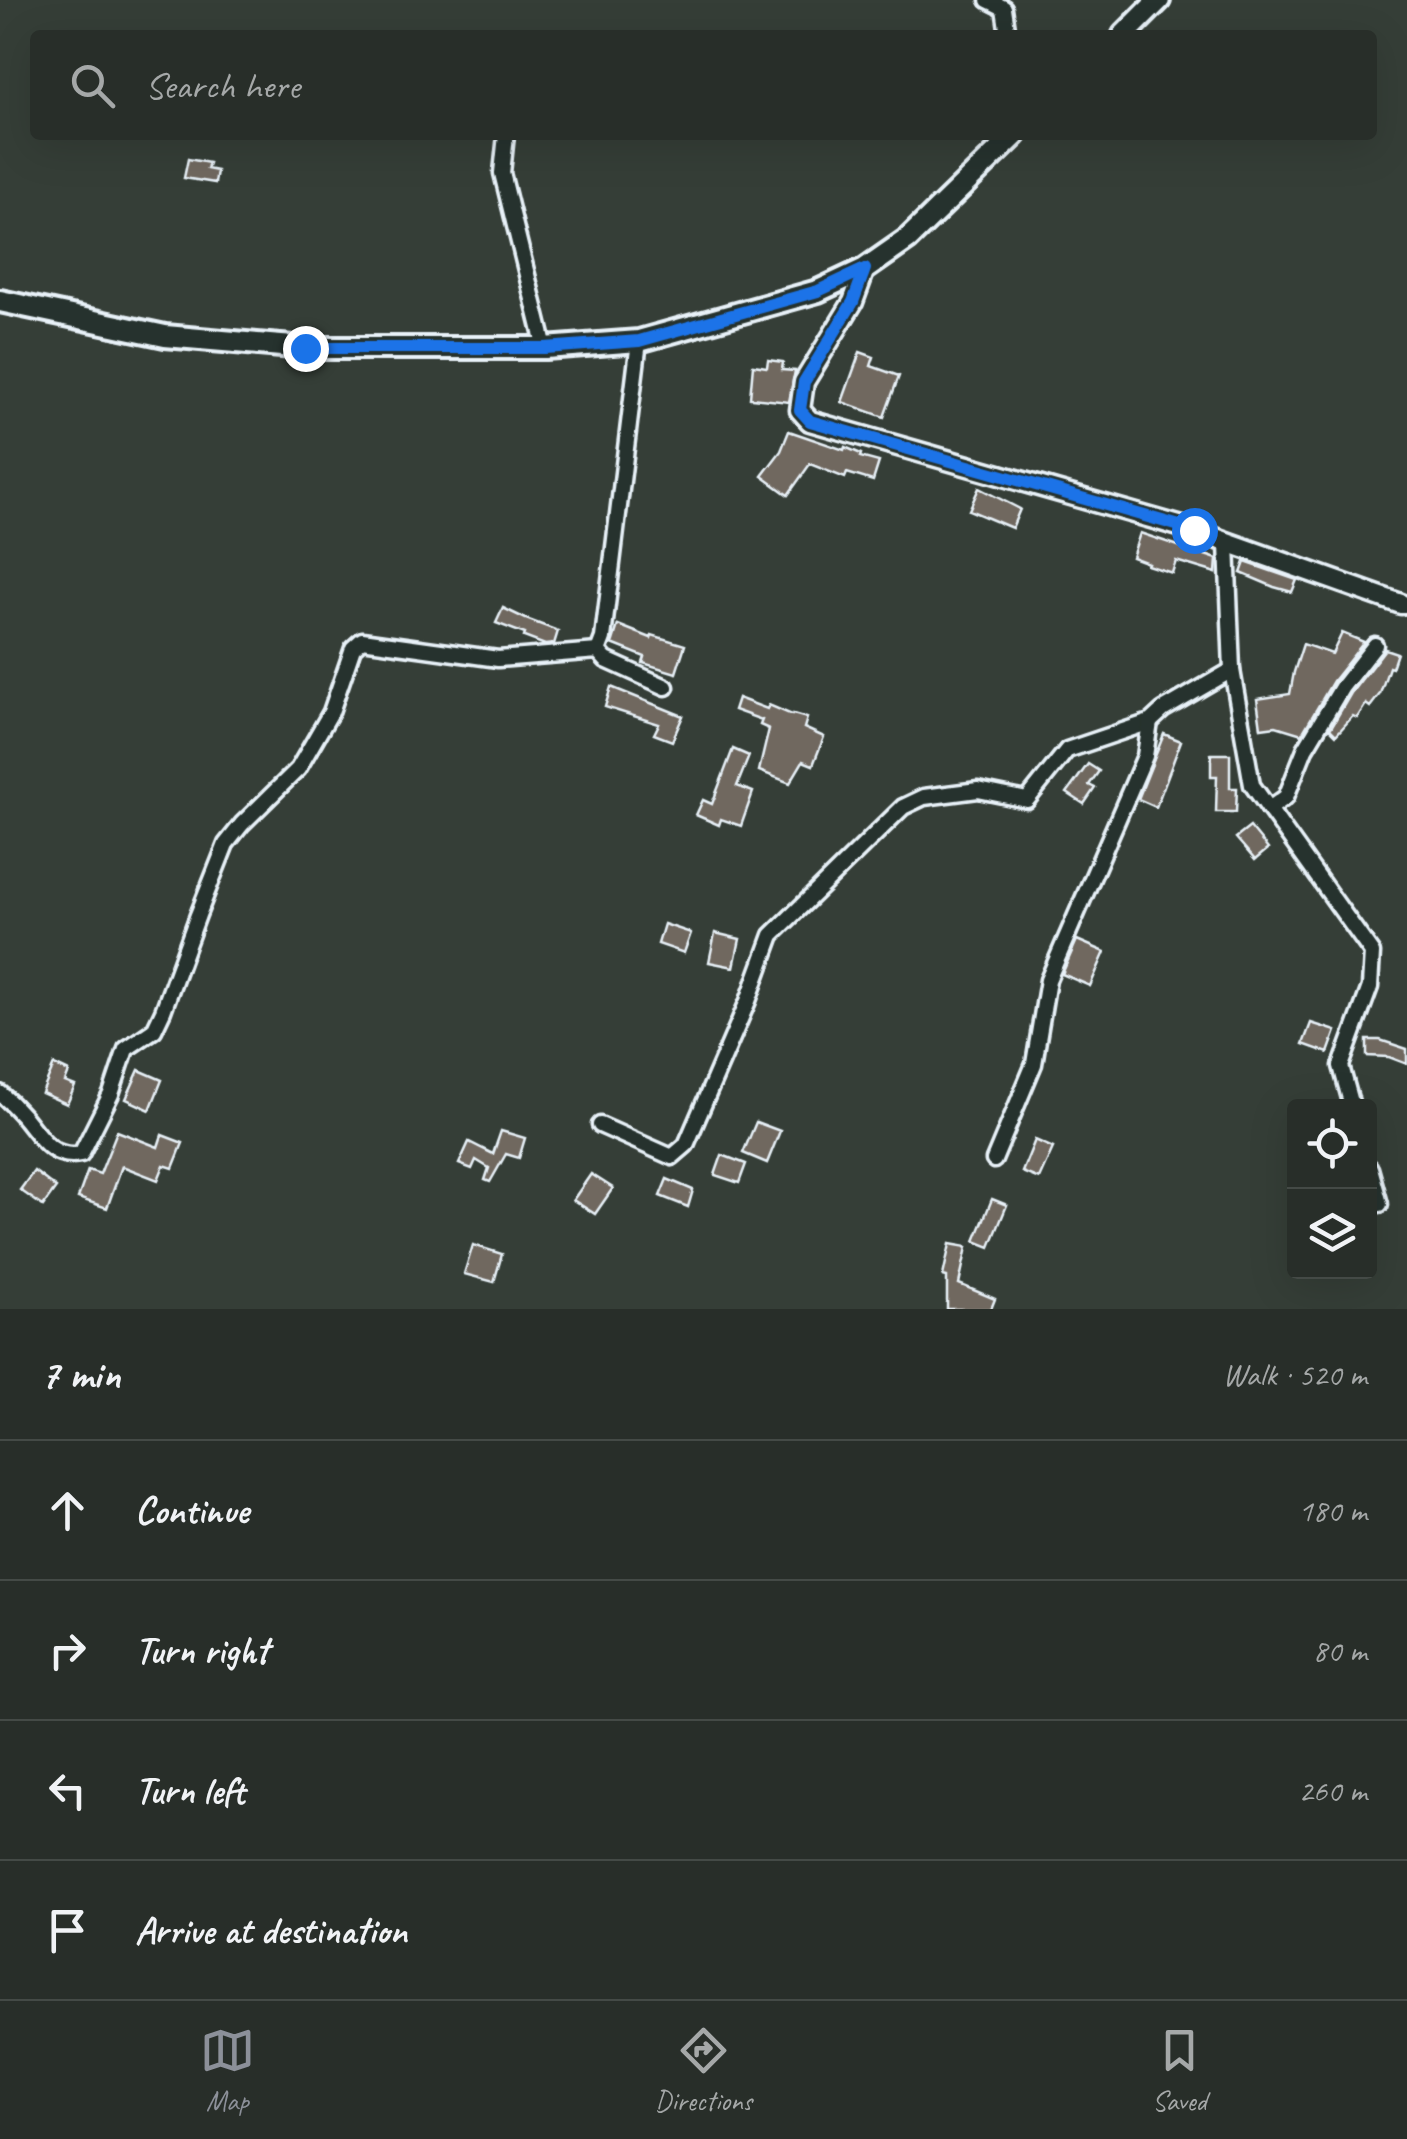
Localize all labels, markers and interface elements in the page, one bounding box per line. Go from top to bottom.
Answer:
search box [30,30,1377,140]
icon: search [65,58,120,113]
text: Search here [145,62,300,109]
route end [283,326,329,372]
route start [1172,508,1218,554]
map controls [1287,1099,1377,1279]
button: locate [1287,1099,1377,1189]
button: layers [1287,1189,1377,1279]
text: 7 min [40,1348,120,1401]
text: Walk · 520 m [1223,1354,1367,1395]
icon: ahead [40,1483,95,1538]
text: Continue [135,1487,249,1534]
text: 180 m [1298,1490,1367,1531]
icon: right [40,1623,95,1678]
text: Turn right [135,1627,269,1674]
text: 80 m [1313,1630,1367,1671]
icon: left [40,1763,95,1818]
text: Turn left [135,1767,245,1814]
text: 260 m [1298,1770,1367,1811]
icon: arrive [40,1903,95,1958]
text: Arrive at destination [135,1907,407,1954]
tab: Map [200,2023,255,2118]
tab: Directions [655,2023,752,2118]
tab: Saved [1152,2023,1207,2118]

